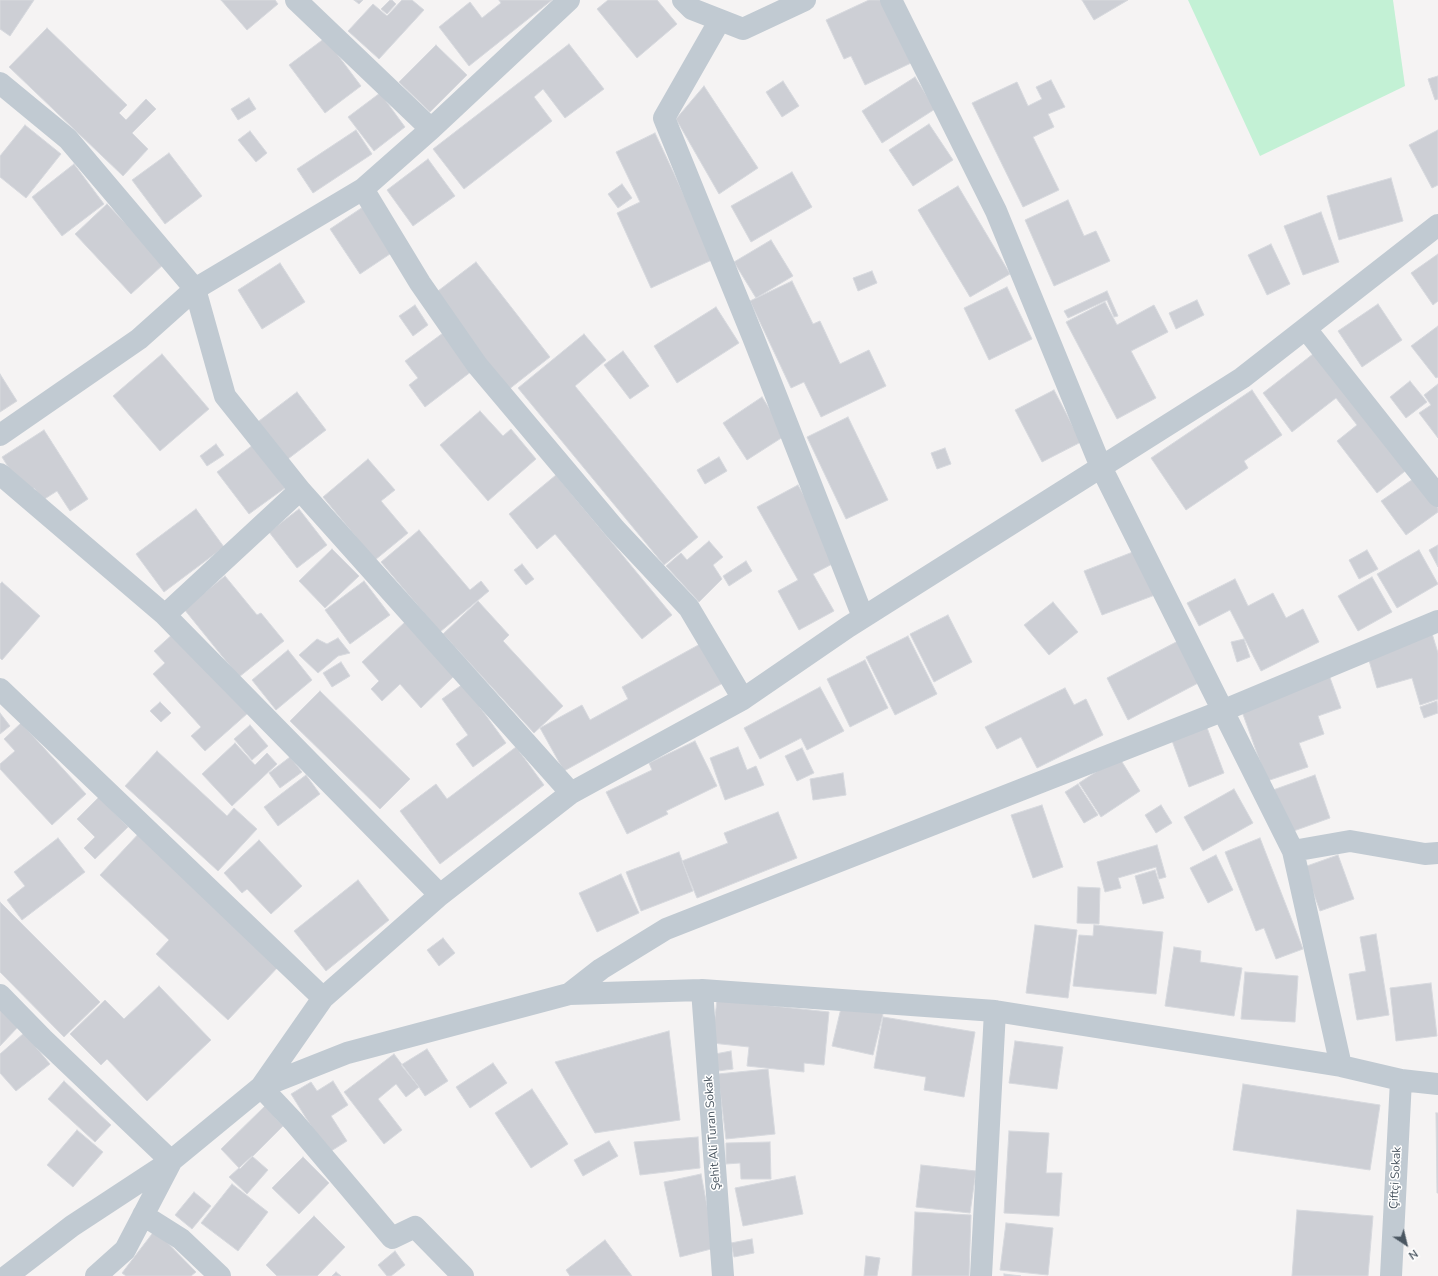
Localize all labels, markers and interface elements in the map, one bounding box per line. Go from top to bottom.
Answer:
street label: Şehit Ali Turan Sokak [702,1075,724,1191]
street label: Çiftçi Sokak [1387,1146,1405,1210]
north arrow [1386,1224,1426,1264]
text: N [1406,1246,1421,1263]

